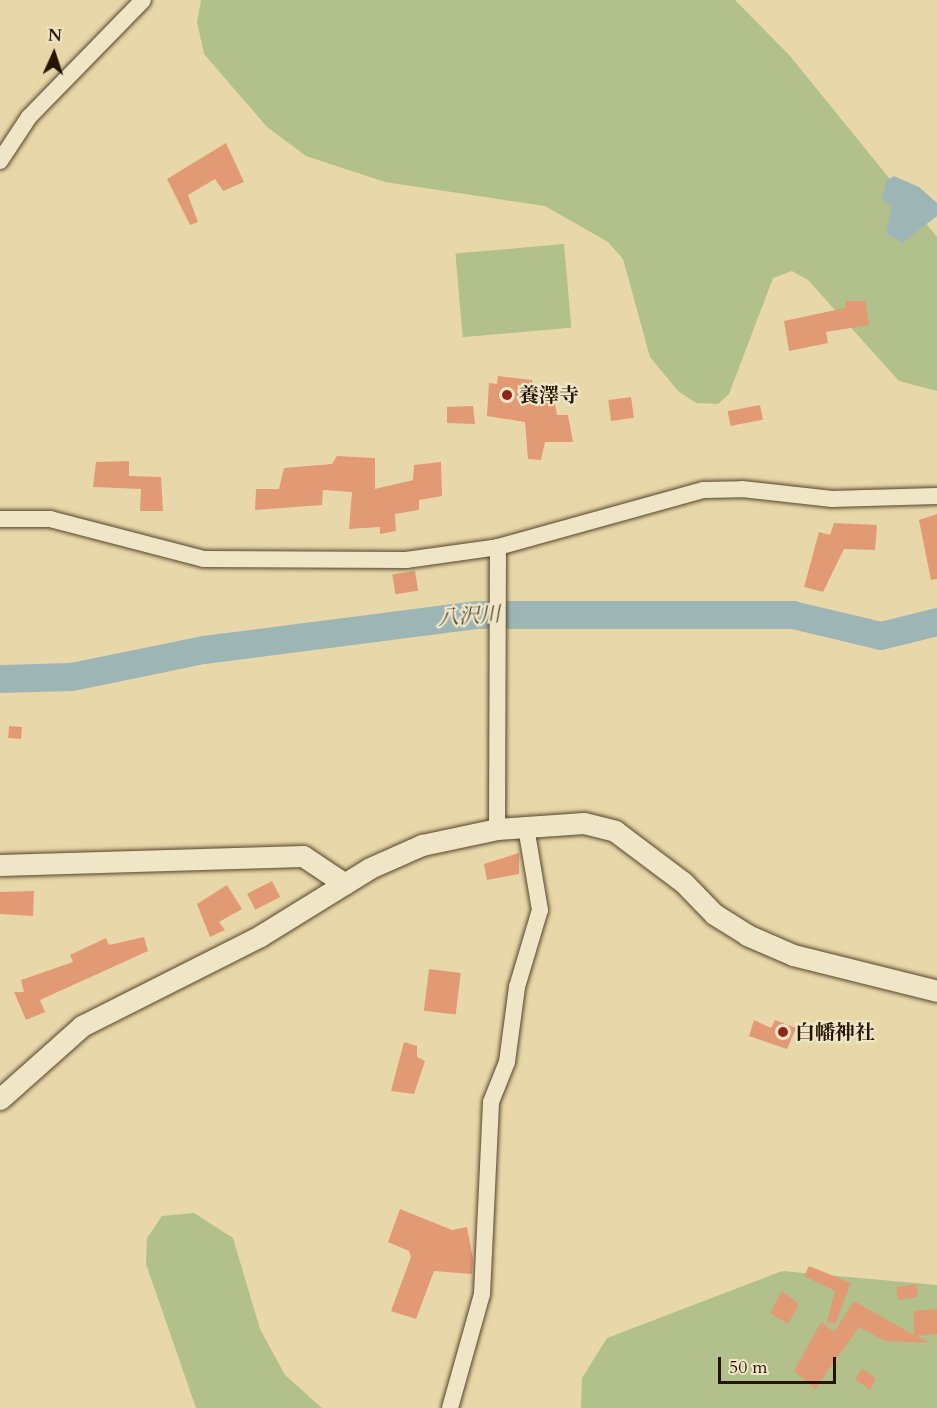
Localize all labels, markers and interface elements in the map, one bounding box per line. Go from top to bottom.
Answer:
north arrow [24,24,84,84]
text: N [47,25,62,47]
place label: 養澤寺 [519,383,579,407]
marker: 養澤寺 [500,388,514,402]
water label: 八沢川 [437,602,501,632]
place label: 白幡神社 [795,1020,875,1044]
marker: 白幡神社 [776,1025,790,1039]
scale bar [721,1345,840,1383]
text: 50 m [729,1355,768,1380]

